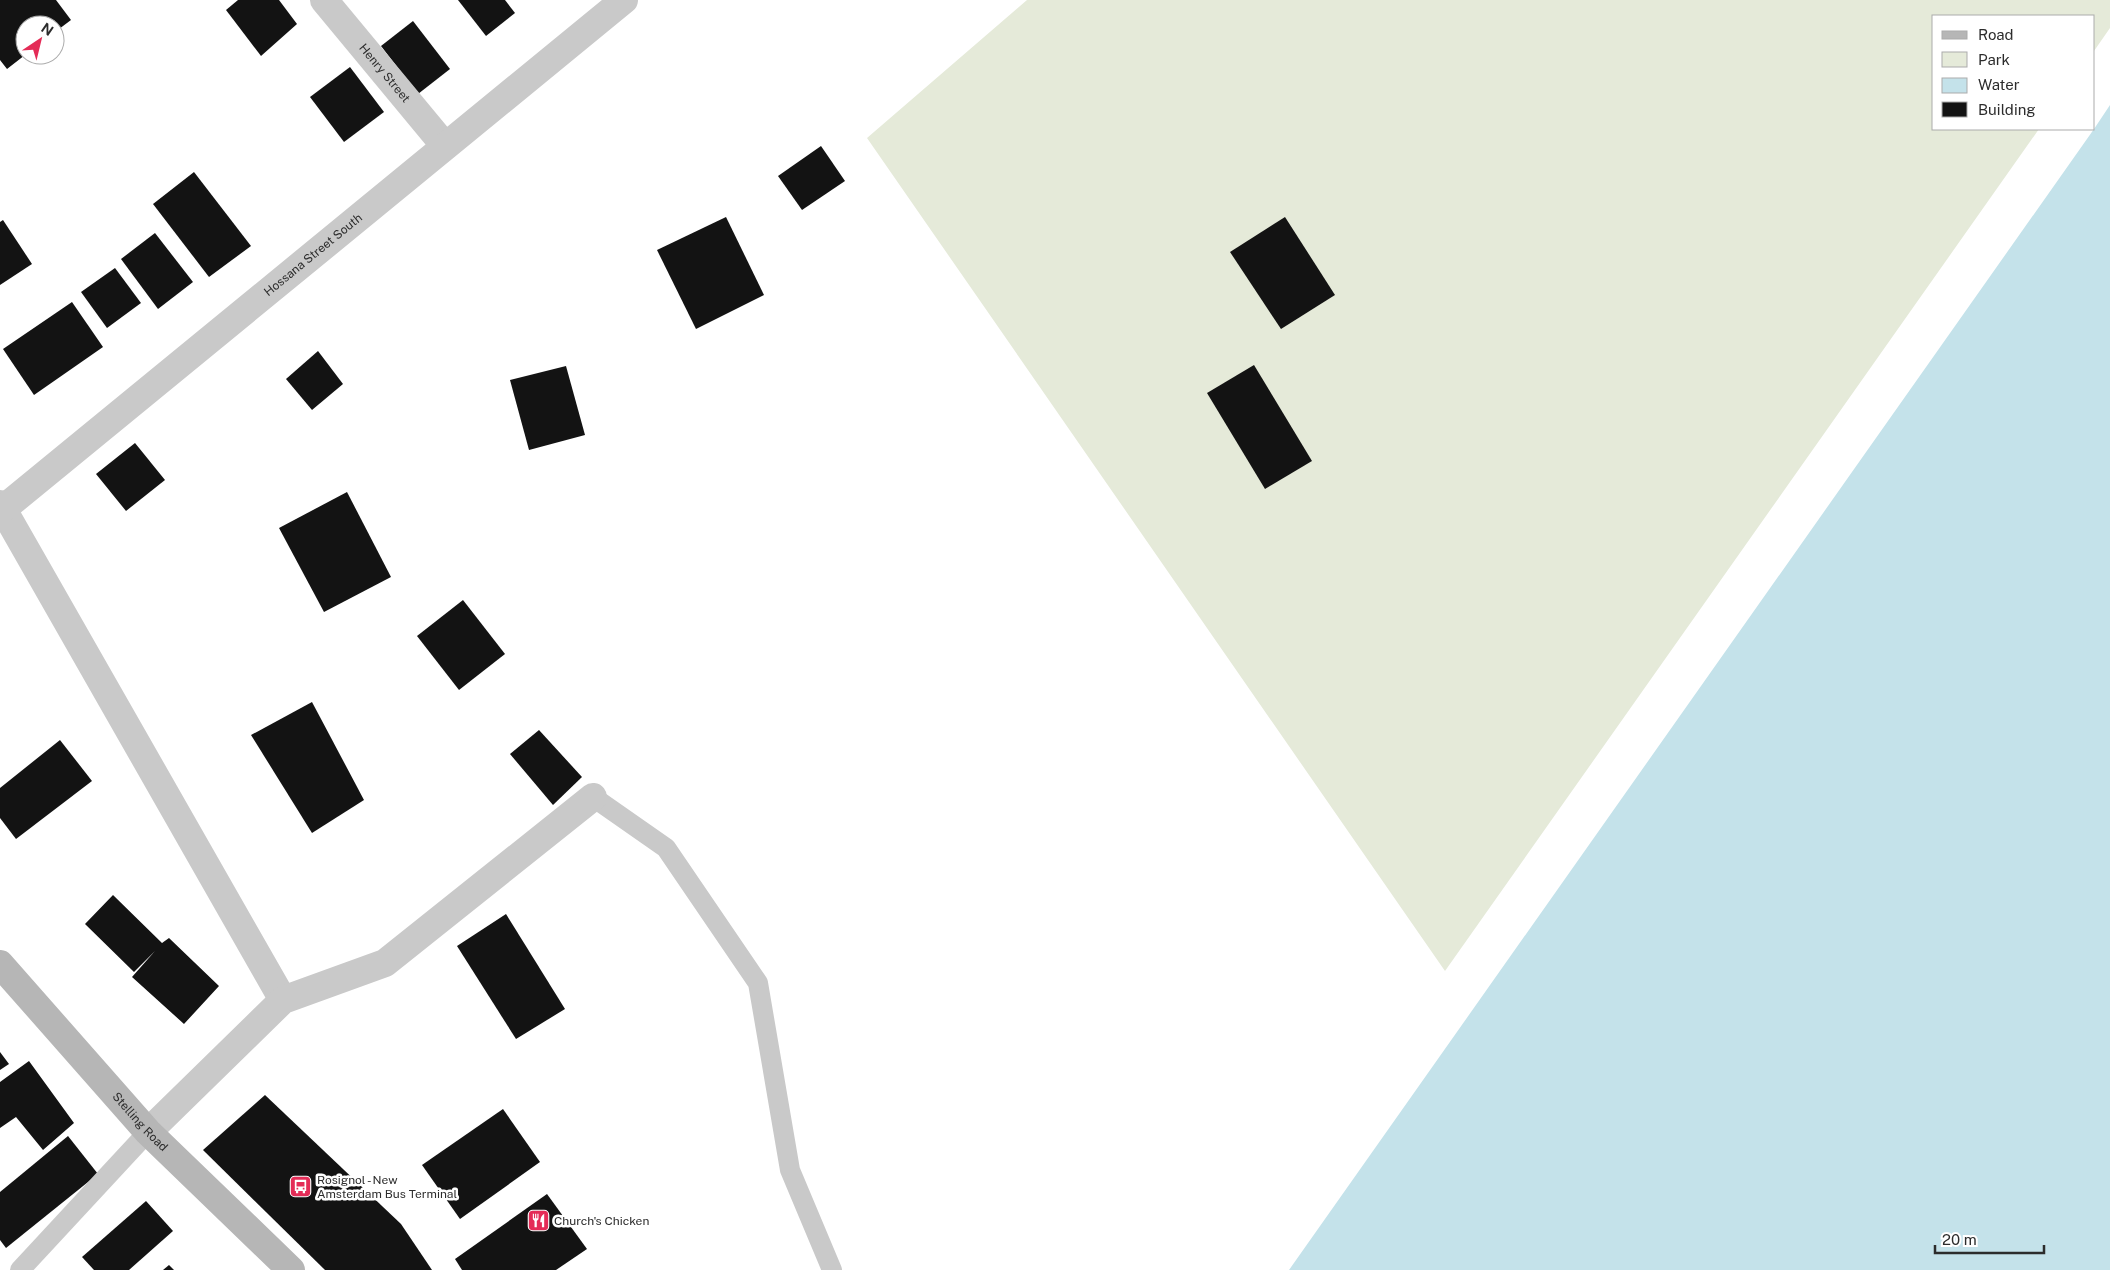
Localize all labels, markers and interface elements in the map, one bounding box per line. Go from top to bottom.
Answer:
north arrow [15,15,65,65]
legend [1932,15,2095,130]
text: N [38,20,57,39]
text: Road [1978,26,2014,43]
street label: Henry Street [356,41,413,106]
text: Park [1978,51,2010,68]
text: Water [1978,76,2020,93]
text: Building [1978,101,2036,118]
street label: Hossana Street South [261,210,365,299]
street label: Stelling Road [109,1090,171,1154]
place label: Rosignol - New Amsterdam Bus Terminal [317,1173,457,1201]
bus stop icon: Rosignol - New Amsterdam Bus Terminal [289,1175,313,1199]
restaurant icon: Church's Chicken [526,1209,550,1233]
place label: Church's Chicken [554,1214,649,1228]
scale bar [1935,1222,2044,1254]
text: 20 m [1942,1231,1977,1248]

